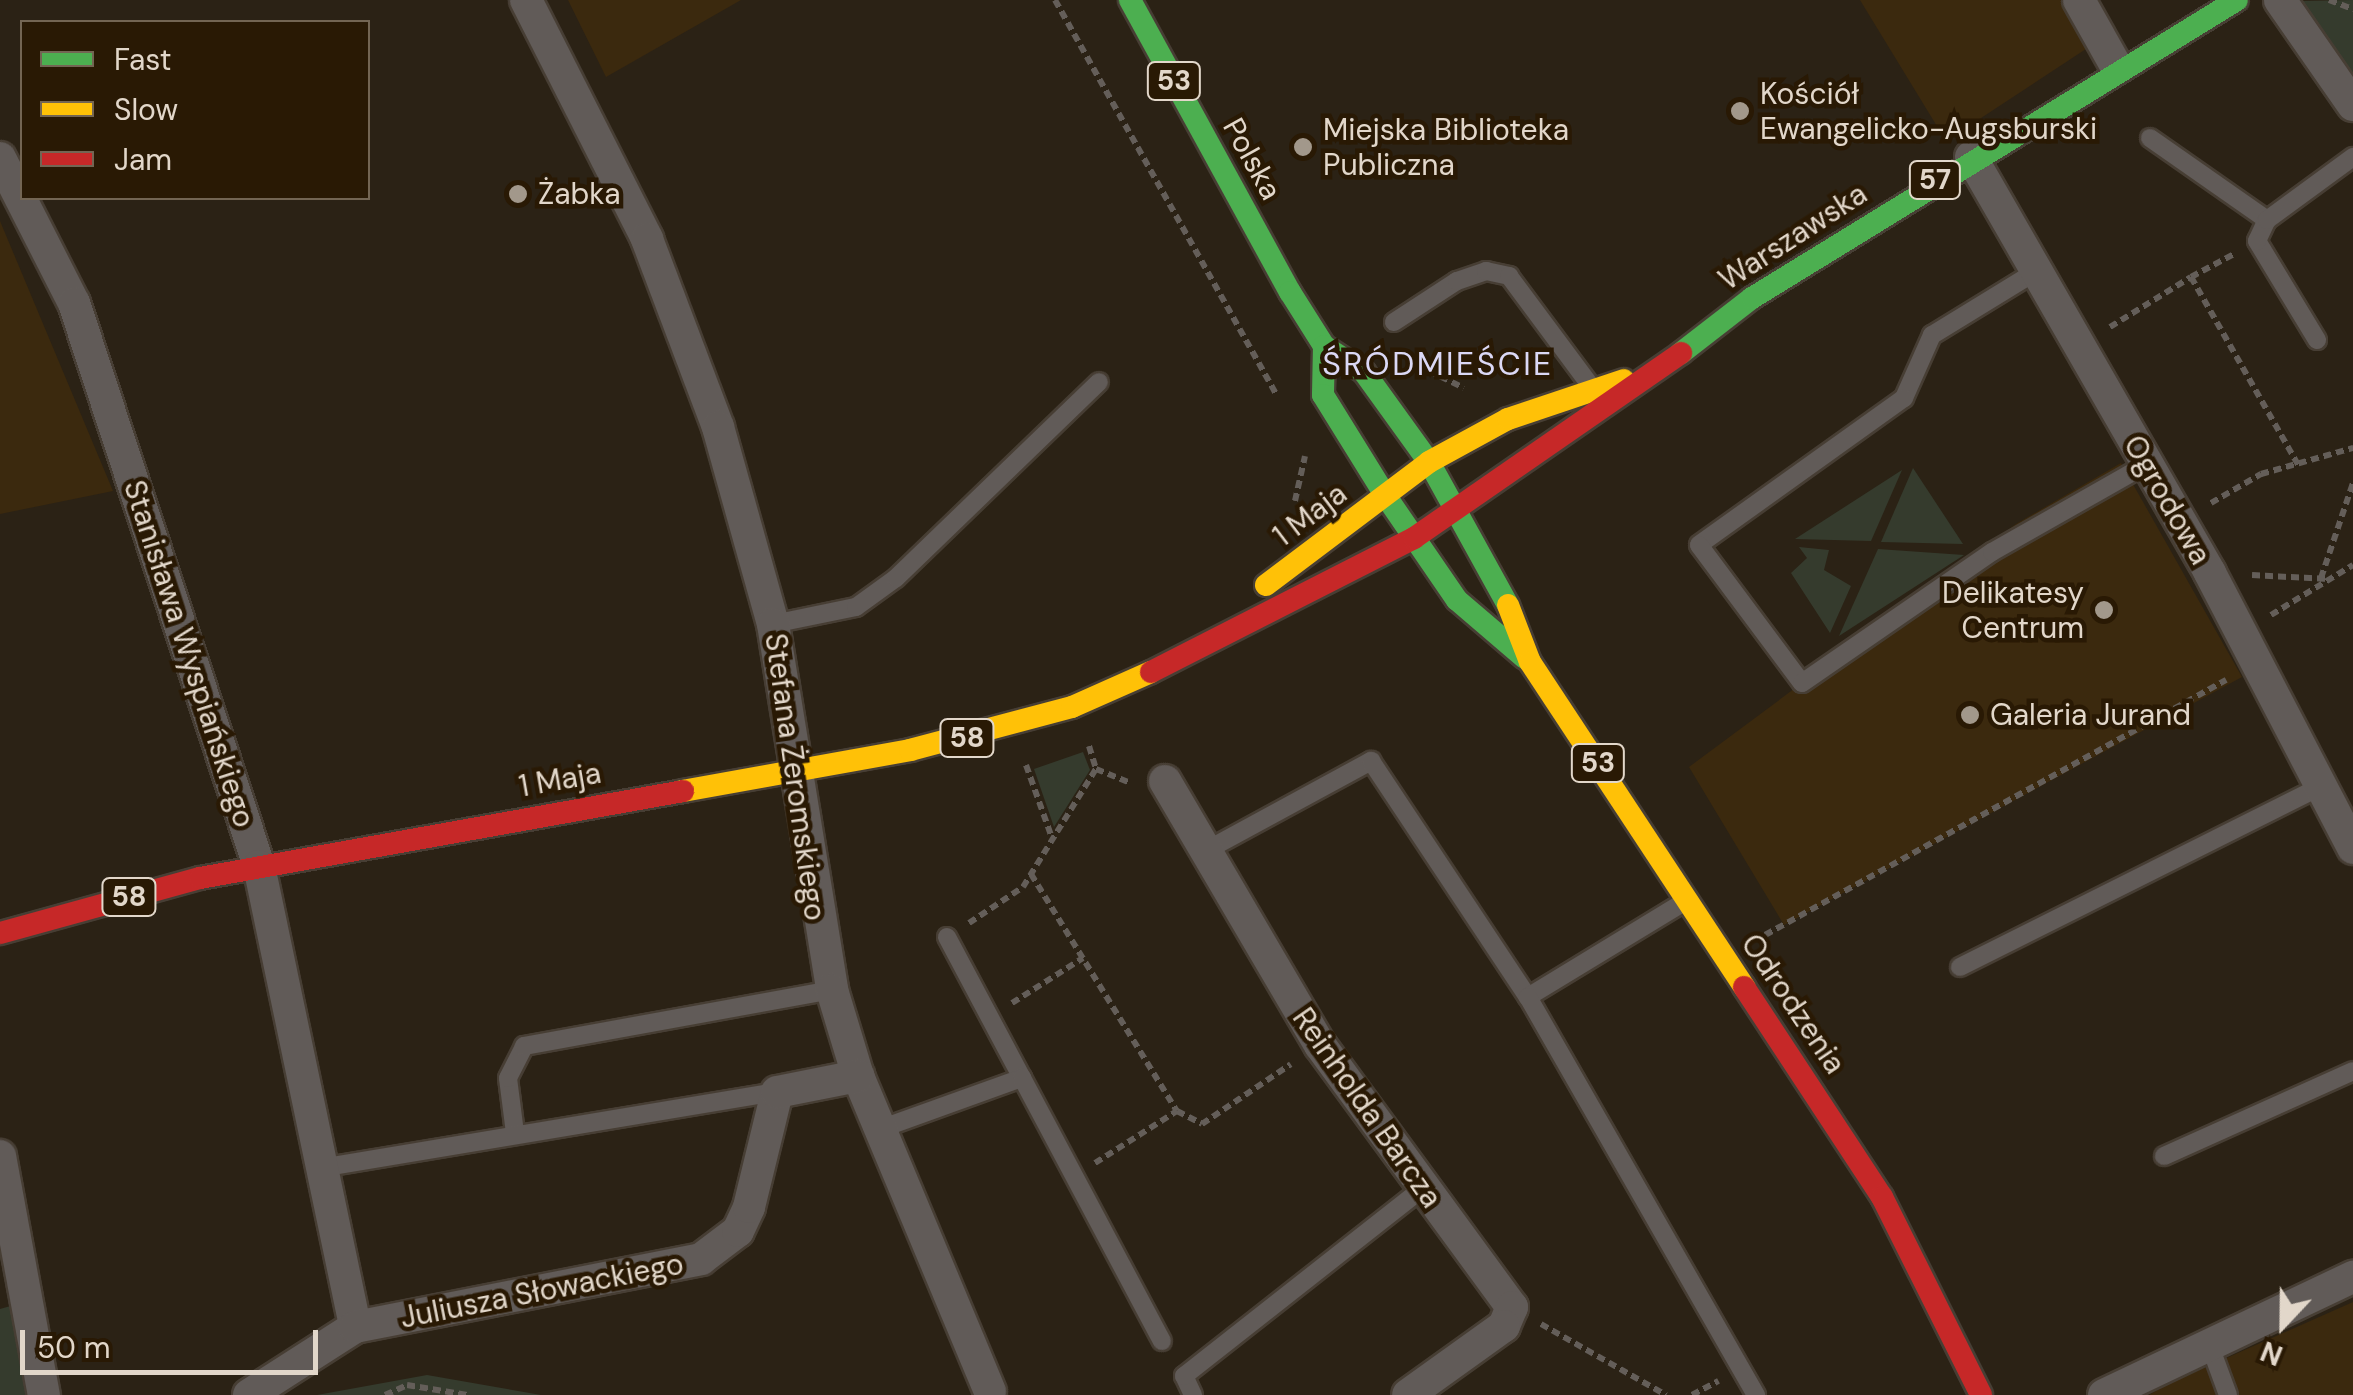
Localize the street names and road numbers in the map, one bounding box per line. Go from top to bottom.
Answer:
road number: 53 [1146,58,1202,104]
street label: Polska [1215,112,1289,206]
road number: 57 [1908,157,1962,203]
street label: Warszawska [1712,176,1874,298]
street label: Ogrodowa [2116,429,2218,571]
street label: Stanisława Wyspiańskiego [116,476,262,832]
street label: 1 Maja [1266,476,1354,554]
street label: Stefana Żeromskiego [757,631,833,923]
road number: 58 [937,715,997,761]
road number: 53 [1570,740,1626,786]
street label: 1 Maja [516,755,604,805]
road number: 58 [99,874,159,920]
street label: Odrodzenia [1733,927,1853,1081]
street label: Reinholda Barcza [1285,1001,1449,1215]
street label: Juliusza Słowackiego [397,1246,687,1336]

